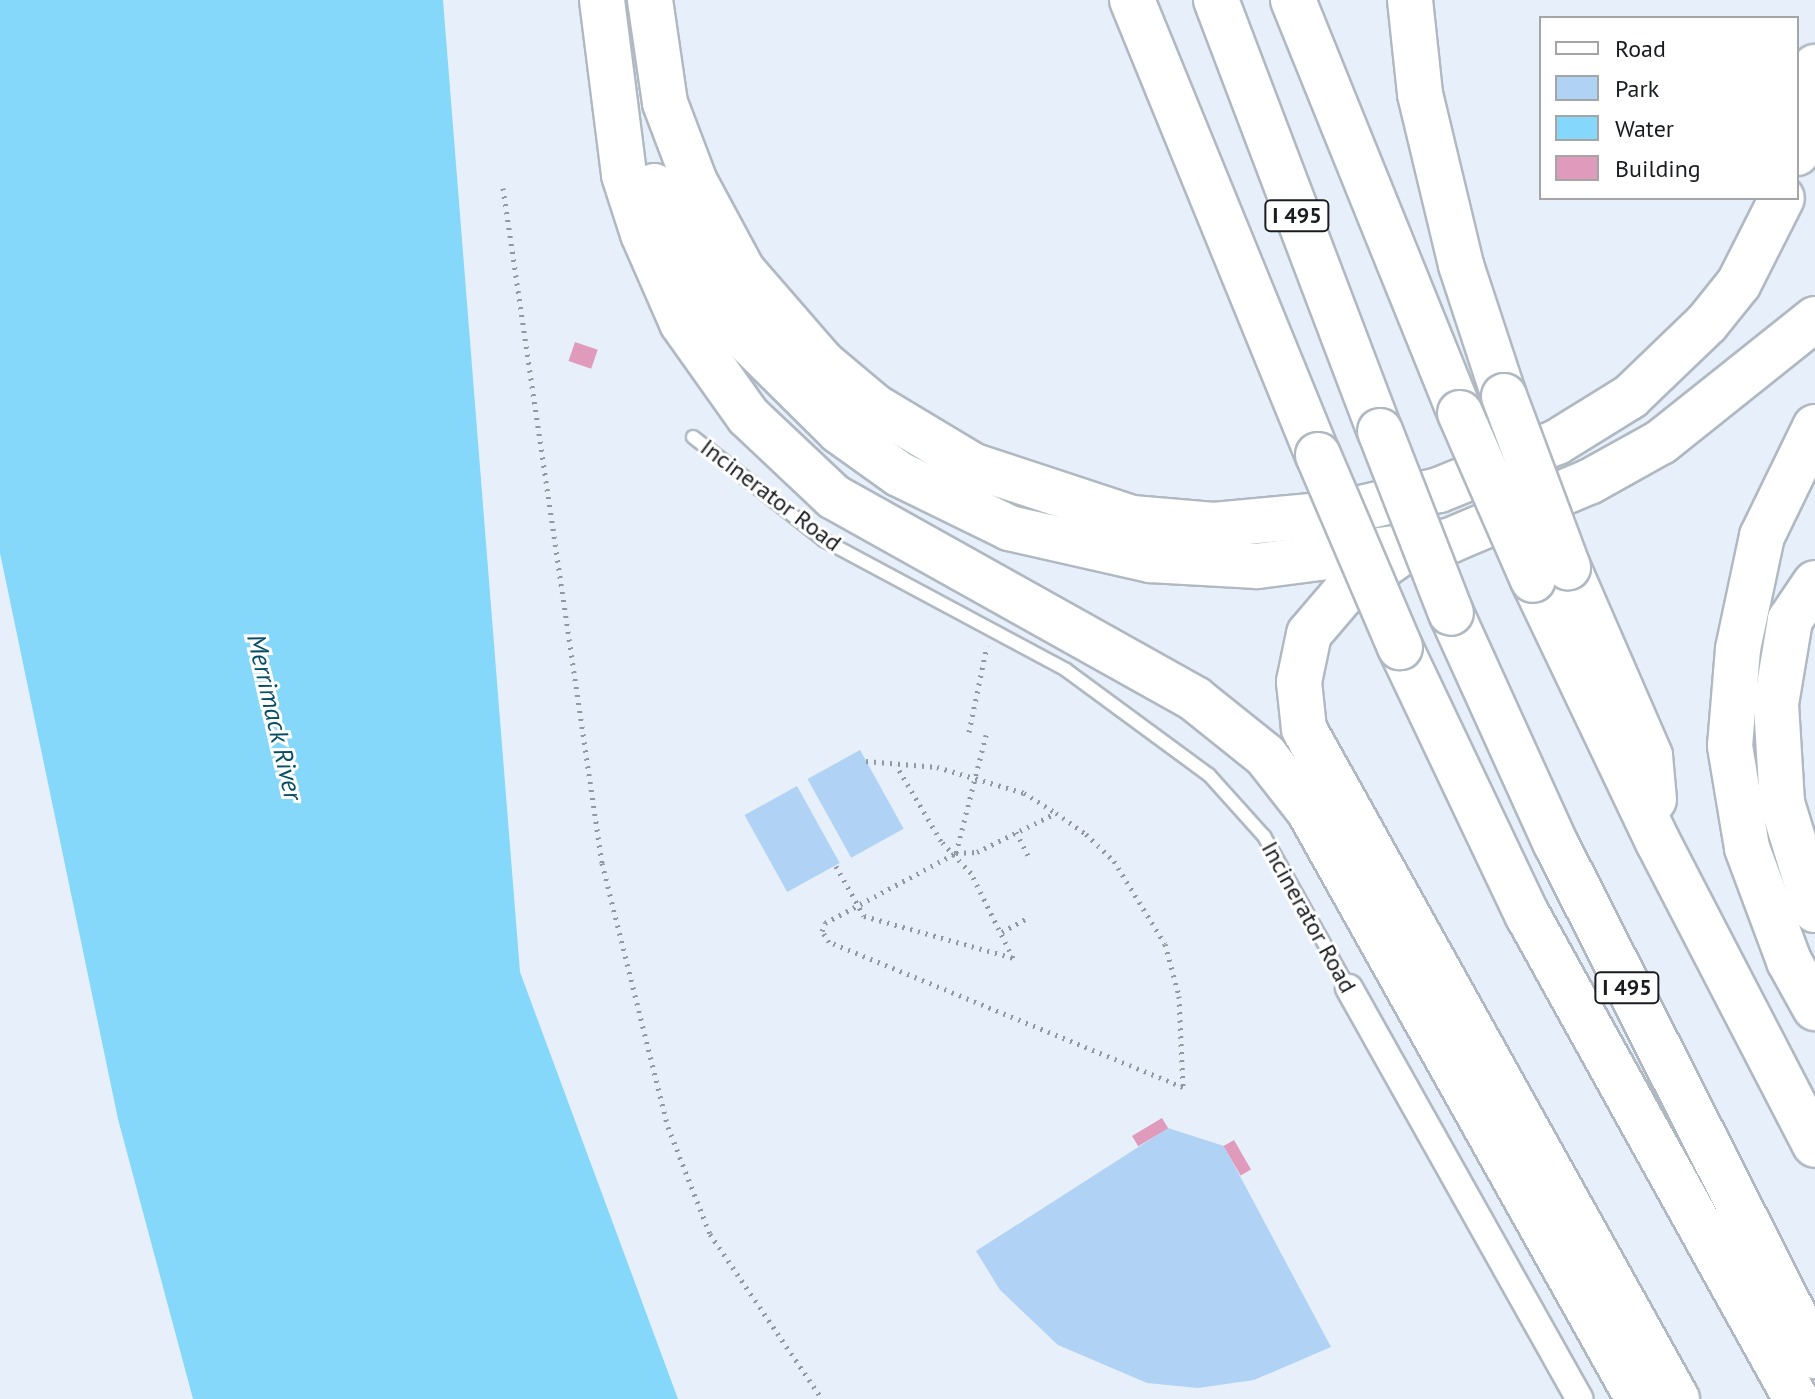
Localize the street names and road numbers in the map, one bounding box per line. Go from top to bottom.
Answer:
road number: I 495 [1263,198,1331,234]
street label: Incinerator Road [695,433,847,557]
street label: Incinerator Road [1255,836,1363,998]
road number: I 495 [1593,970,1661,1006]

